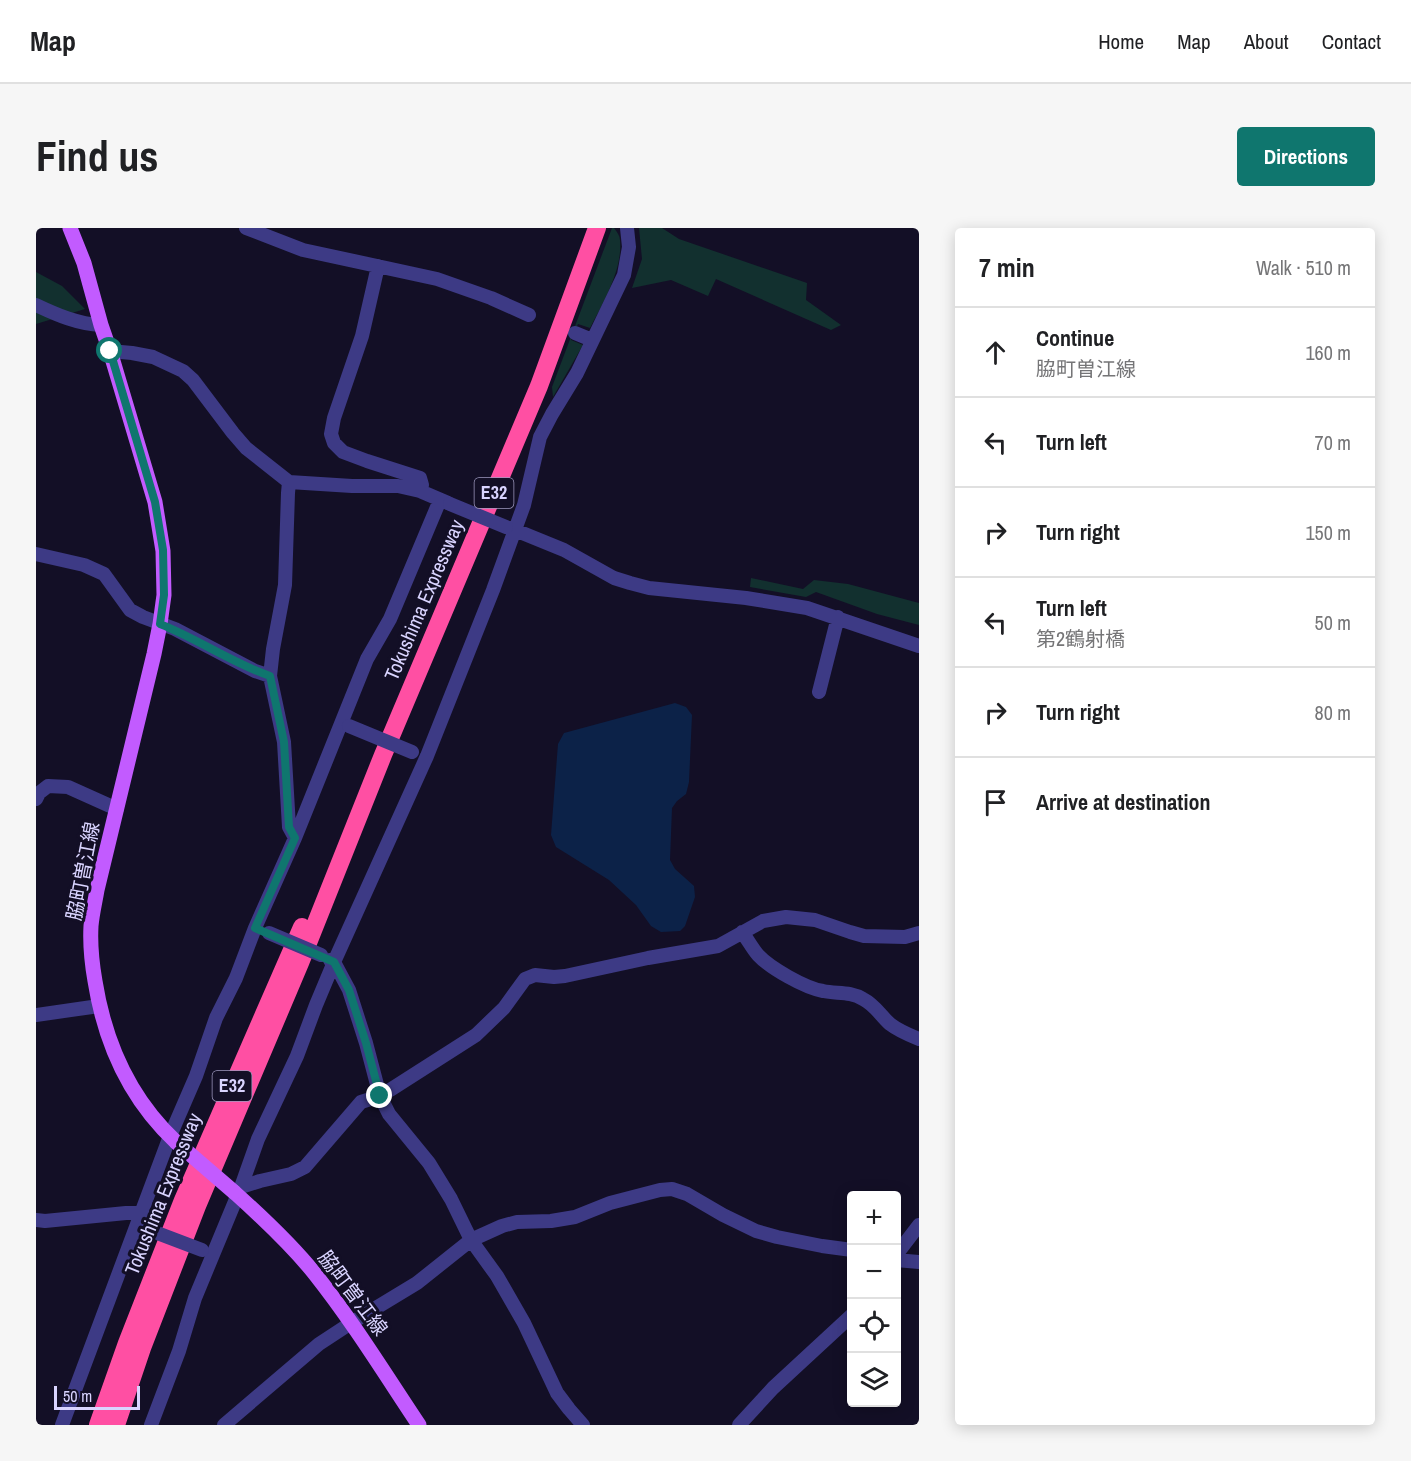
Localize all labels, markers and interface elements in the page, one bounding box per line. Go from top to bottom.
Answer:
text: Map [30,22,76,60]
text: Home [1098,27,1144,56]
text: Map [1177,27,1211,56]
text: About [1244,27,1289,56]
text: Contact [1322,27,1381,56]
button: Directions [1237,127,1375,186]
text: Find us [36,128,158,184]
text: 7 min [979,250,1035,285]
text: Walk · 510 m [1256,254,1351,281]
text: Continue [1036,323,1114,353]
icon: ahead [979,336,1012,369]
route start [96,337,122,363]
text: 160 m [1305,339,1351,366]
text: 脇町曽江線 [1036,355,1136,382]
icon: left [979,426,1012,459]
text: Turn left [1036,427,1107,457]
text: 70 m [1315,429,1351,456]
road number: E32 [474,478,514,508]
street label: Tokushima Expressway [377,515,470,684]
icon: right [979,516,1012,549]
text: Turn right [1036,517,1120,547]
text: 150 m [1305,519,1351,546]
text: Turn left [1036,593,1107,623]
icon: left [979,606,1012,639]
text: 50 m [1315,609,1351,636]
text: 第2鶴射橋 [1036,625,1125,652]
icon: right [979,696,1012,729]
text: Turn right [1036,697,1120,727]
text: 80 m [1315,699,1351,726]
icon: arrive [979,786,1012,819]
text: Arrive at destination [1036,787,1210,817]
street label: 脇町曽江線 [60,819,105,923]
road number: E32 [212,1071,252,1101]
route end [366,1082,392,1108]
street label: Tokushima Expressway [118,1108,208,1279]
map controls [847,1191,901,1407]
button: + [847,1191,901,1245]
street label: 脇町曽江線 [313,1245,394,1341]
button: − [847,1245,901,1299]
button: locate [847,1299,901,1353]
button: layers [847,1353,901,1407]
scale bar [54,1383,140,1410]
text: 50 m [63,1385,92,1407]

